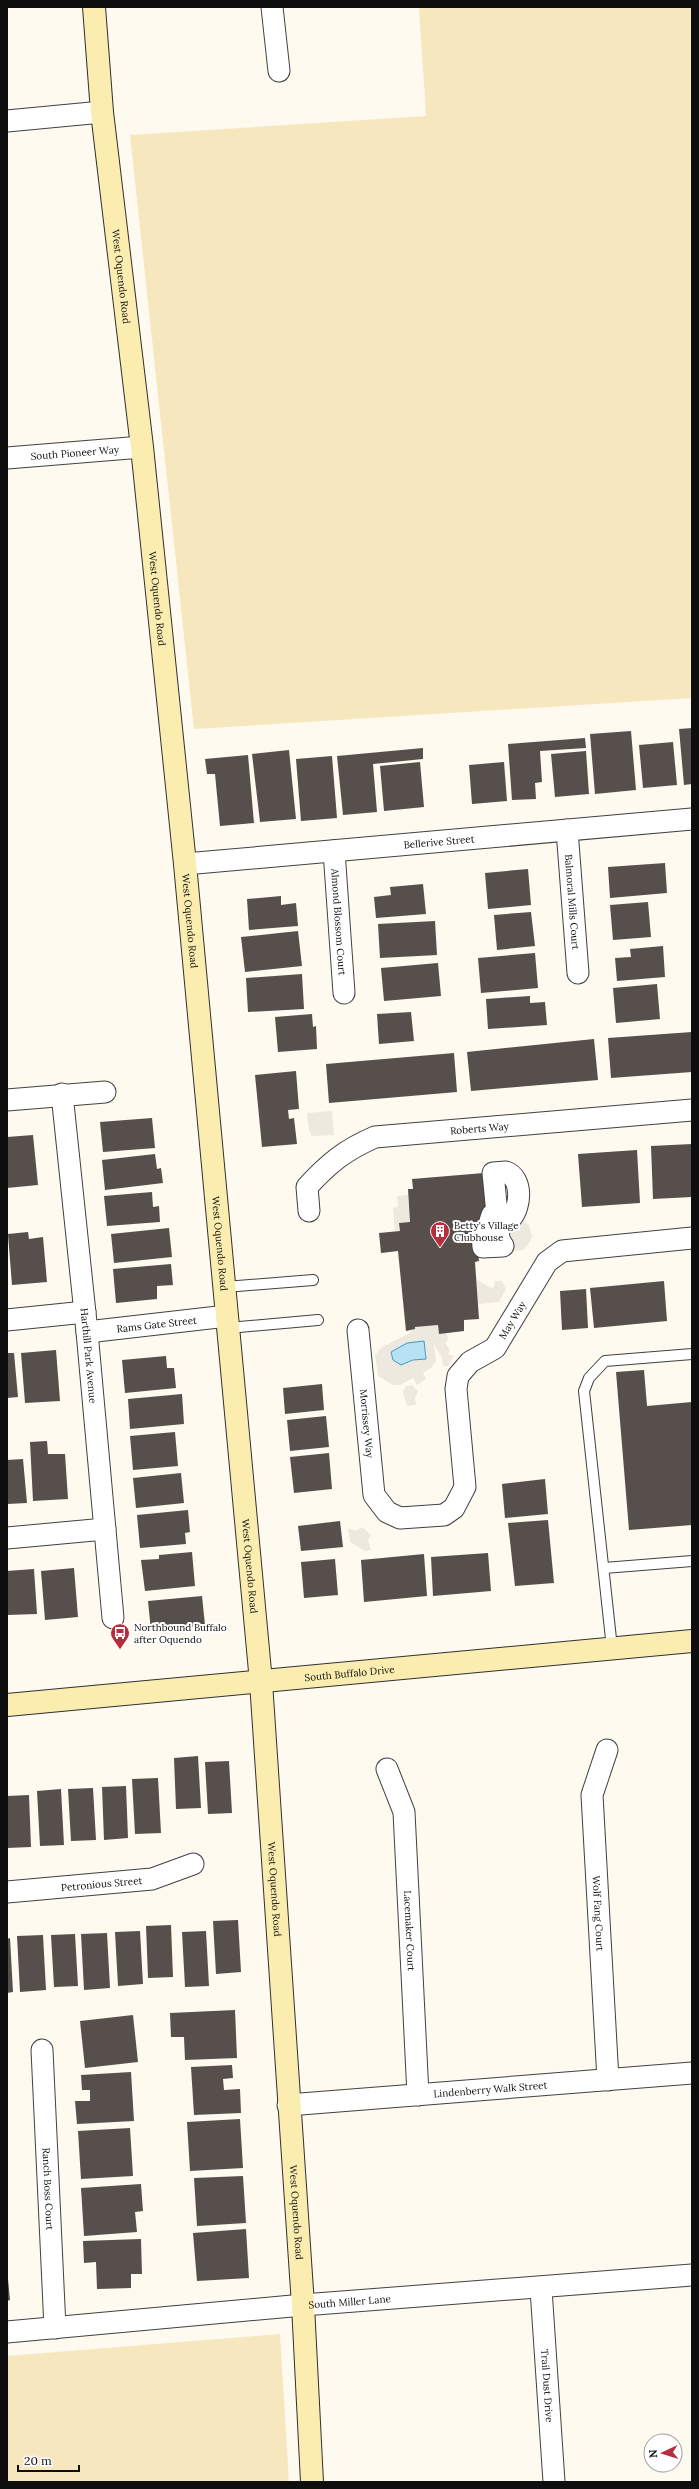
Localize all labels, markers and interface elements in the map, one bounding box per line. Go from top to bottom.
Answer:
street label: West Oquendo Road [109,229,133,325]
street label: South Pioneer Way [30,443,120,463]
street label: West Oquendo Road [146,551,168,646]
street label: Bellerive Street [403,832,475,852]
street label: Balmoral Mills Court [562,854,582,950]
street label: Almond Blossom Court [328,867,349,976]
street label: West Oquendo Road [179,873,201,969]
street label: Roberts Way [450,1120,510,1138]
street label: West Oquendo Road [209,1196,231,1291]
place label: Betty's Village Clubhouse [454,1219,519,1244]
building icon: Betty's Village Clubhouse [429,1220,451,1248]
street label: May Way [496,1298,529,1342]
street label: Harthill Park Avenue [78,1307,99,1404]
street label: Rams Gate Street [116,1313,198,1336]
street label: Morrissey Way [357,1389,376,1459]
street label: West Oquendo Road [239,1518,261,1614]
place label: Northbound Buffalo after Oquendo [134,1621,227,1646]
bus stop icon: Northbound Buffalo after Oquendo [109,1622,131,1650]
street label: South Buffalo Drive [304,1663,396,1684]
street label: West Oquendo Road [265,1841,284,1937]
street label: Petronious Street [60,1874,143,1894]
street label: Wolf Fang Court [590,1875,607,1952]
street label: Lacemaker Court [401,1890,418,1971]
street label: Lindenberry Walk Street [433,2078,548,2100]
street label: Ranch Boss Court [40,2147,56,2231]
street label: West Oquendo Road [287,2165,306,2260]
street label: South Miller Lane [308,2292,392,2312]
street label: Trail Dust Drive [538,2349,556,2423]
north arrow [643,2433,683,2473]
scale bar [18,2447,79,2473]
text: N [646,2448,660,2458]
text: 20 m [24,2453,52,2468]

